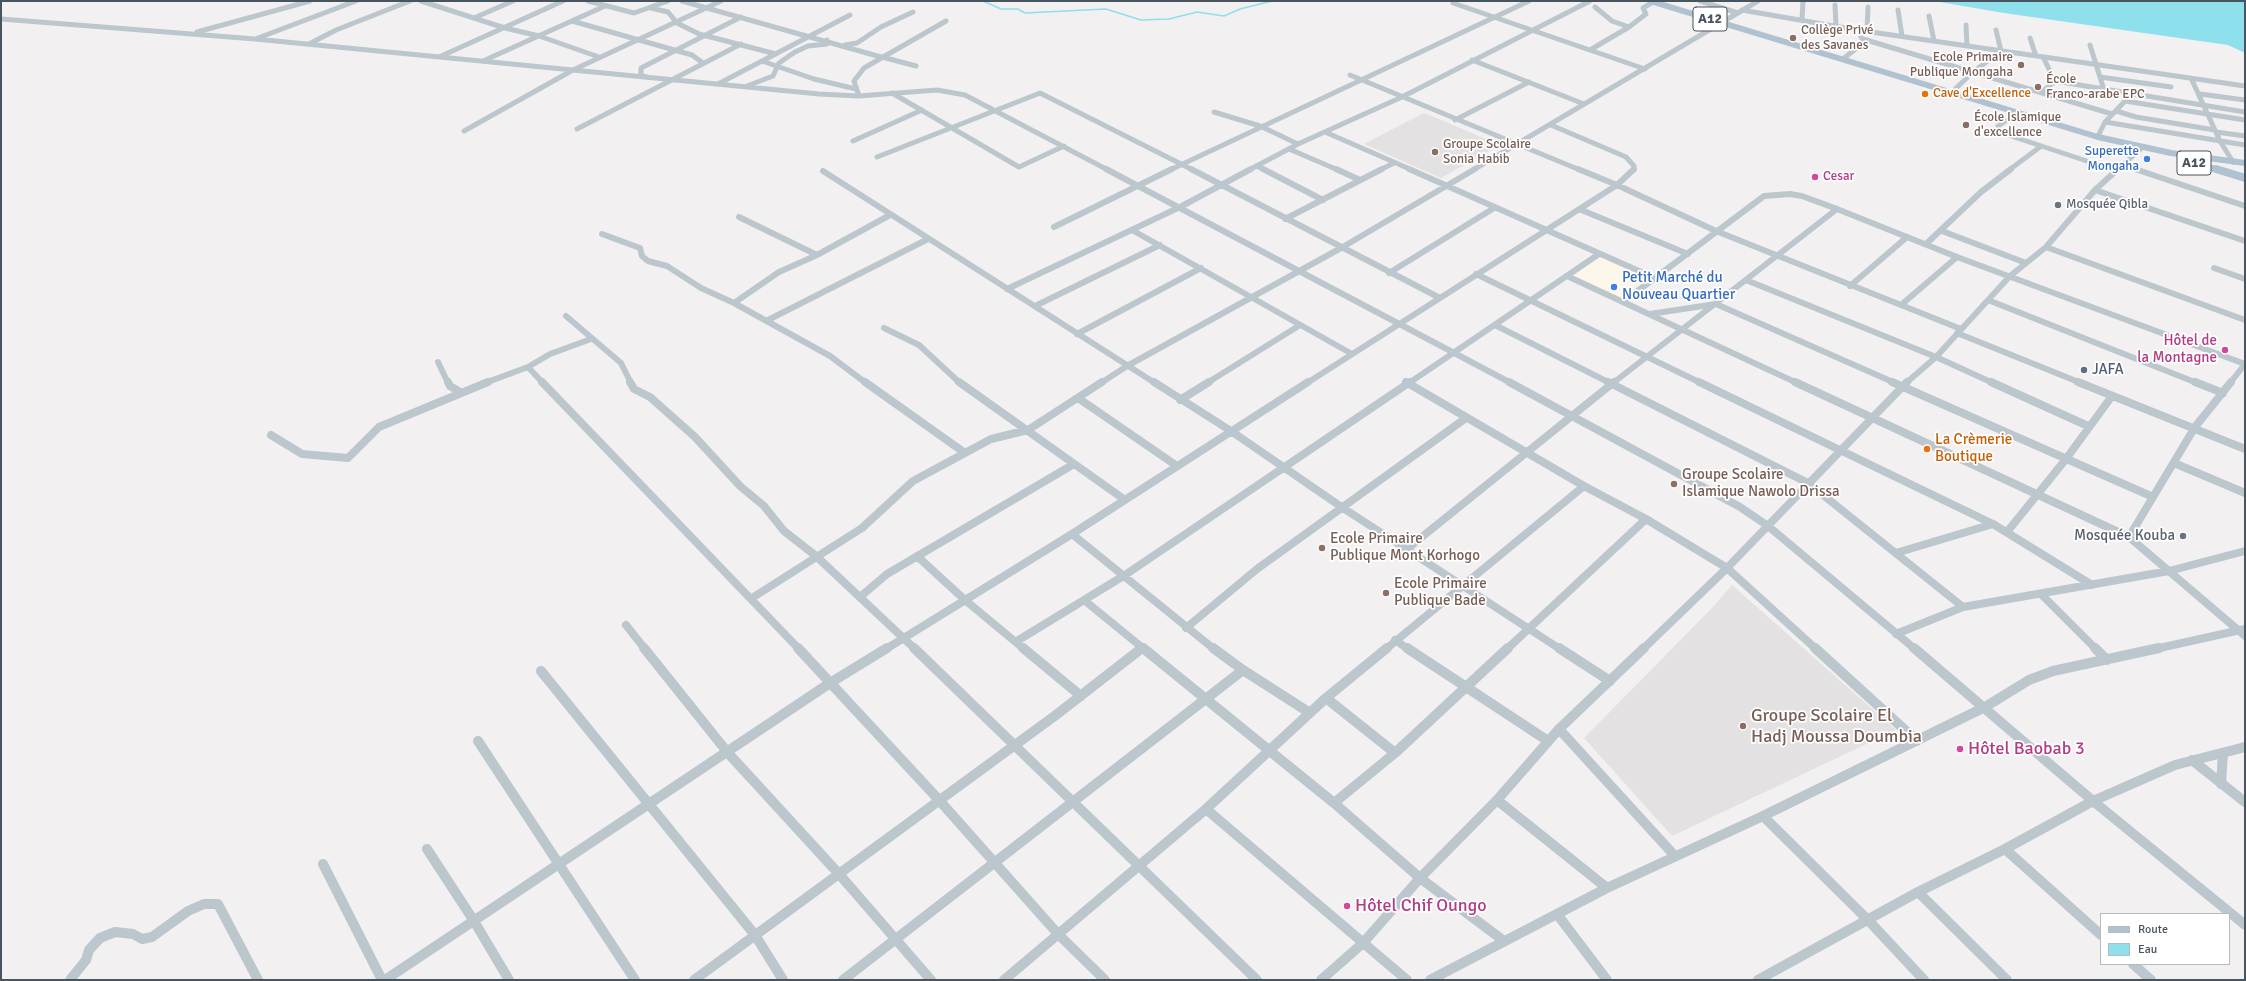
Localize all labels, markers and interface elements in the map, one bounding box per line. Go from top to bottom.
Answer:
road number: A12 [1693,7,1727,31]
place label: Collège Privé des Savanes [1801,23,1873,54]
marker: Collège Privé des Savanes [1788,33,1798,43]
place label: Ecole Primaire Publique Mongaha [1910,50,2013,81]
marker: Ecole Primaire Publique Mongaha [2016,60,2026,70]
place label: École Franco-arabe EPC [2046,72,2145,103]
marker: École Franco-arabe EPC [2033,82,2043,92]
place label: Cave d'Excellence [1933,86,2031,102]
marker: Cave d'Excellence [1920,89,1930,99]
place label: École Islamique d'excellence [1974,110,2061,141]
marker: École Islamique d'excellence [1961,120,1971,130]
place label: Groupe Scolaire Sonia Habib [1443,137,1531,168]
place label: Superette Mongaha [2085,144,2139,175]
marker: Groupe Scolaire Sonia Habib [1430,147,1440,157]
road number: A12 [2177,151,2211,175]
marker: Superette Mongaha [2142,154,2152,164]
place label: Cesar [1823,169,1854,185]
marker: Cesar [1810,172,1820,182]
place label: Mosquée Qibla [2066,197,2148,213]
marker: Mosquée Qibla [2053,200,2063,210]
place label: Petit Marché du Nouveau Quartier [1622,269,1735,304]
marker: Petit Marché du Nouveau Quartier [1609,282,1619,292]
place label: Hôtel de la Montagne [2137,332,2217,367]
marker: Hôtel de la Montagne [2220,345,2230,355]
place label: JAFA [2092,361,2124,379]
marker: JAFA [2079,365,2089,375]
place label: La Crèmerie Boutique [1935,431,2012,466]
marker: La Crèmerie Boutique [1922,444,1932,454]
place label: Groupe Scolaire Islamique Nawolo Drissa [1682,466,1840,501]
marker: Groupe Scolaire Islamique Nawolo Drissa [1669,479,1679,489]
place label: Mosquée Kouba [2074,527,2175,545]
place label: Ecole Primaire Publique Mont Korhogo [1330,530,1480,565]
marker: Mosquée Kouba [2178,531,2188,541]
marker: Ecole Primaire Publique Mont Korhogo [1317,543,1327,553]
place label: Ecole Primaire Publique Bade [1394,575,1487,610]
marker: Ecole Primaire Publique Bade [1381,588,1391,598]
place label: Groupe Scolaire El Hadj Moussa Doumbia [1751,705,1922,748]
marker: Groupe Scolaire El Hadj Moussa Doumbia [1738,721,1748,731]
place label: Hôtel Baobab 3 [1968,738,2085,760]
marker: Hôtel Baobab 3 [1955,744,1965,754]
place label: Hôtel Chif Oungo [1355,895,1487,917]
marker: Hôtel Chif Oungo [1342,901,1352,911]
legend [2100,913,2230,965]
text: Route [2138,922,2168,937]
text: Eau [2138,942,2157,957]

